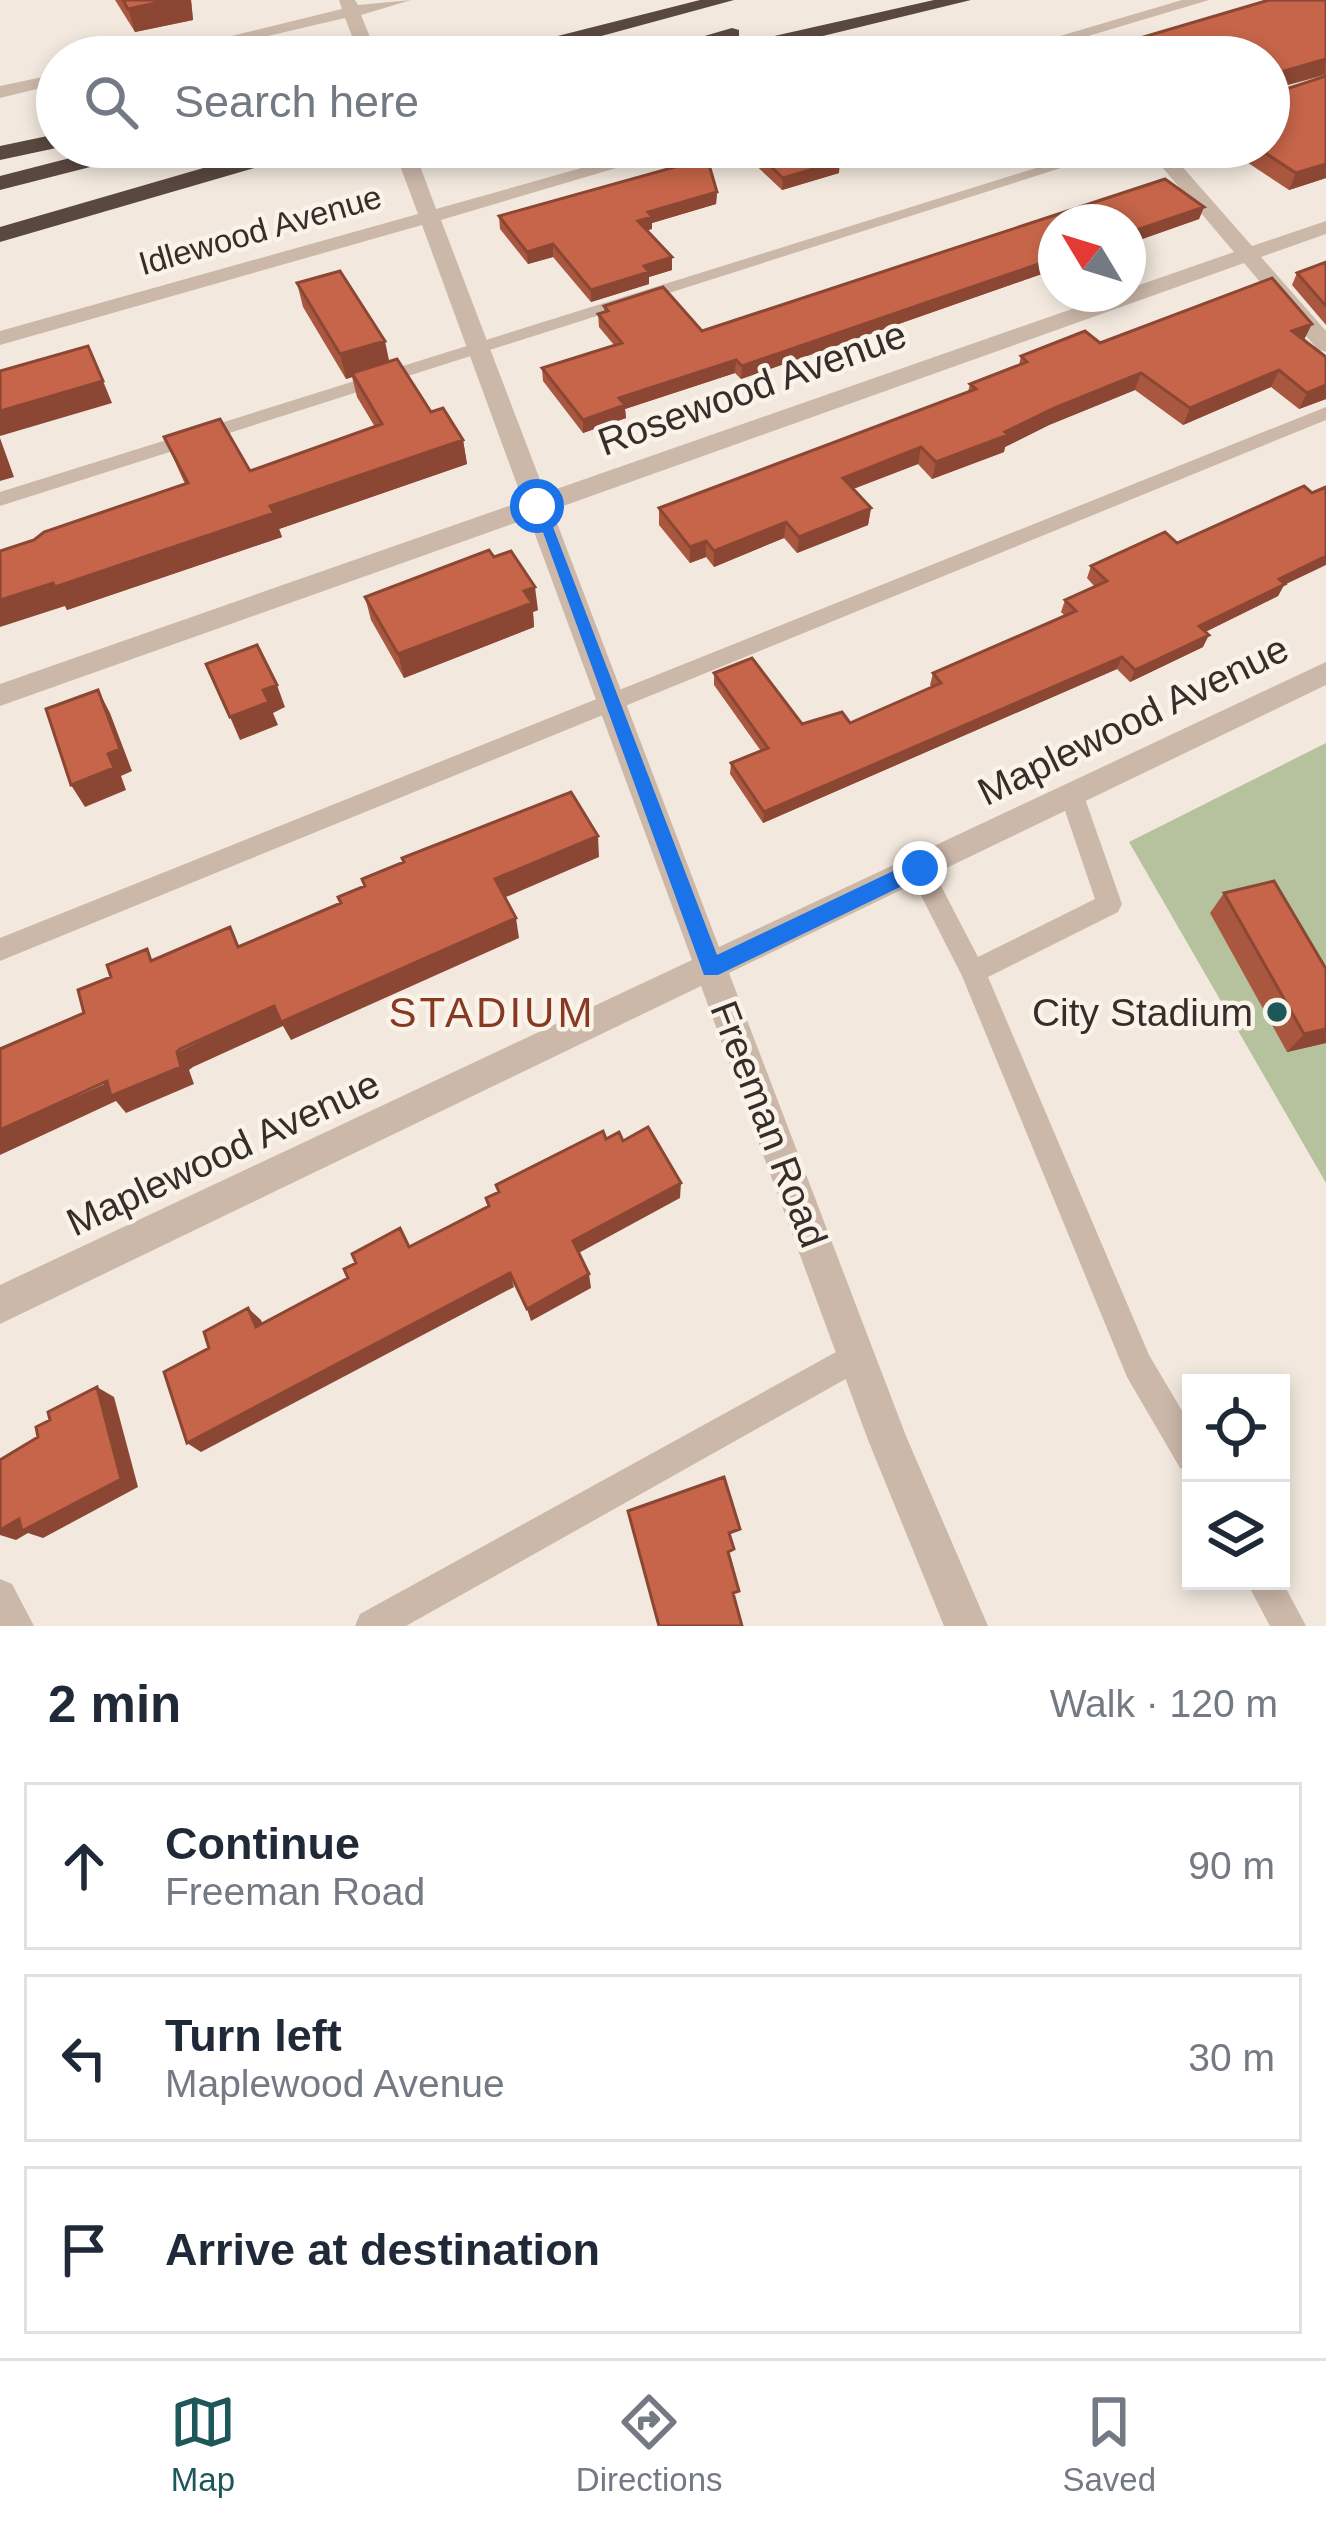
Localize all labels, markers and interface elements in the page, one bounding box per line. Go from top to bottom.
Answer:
search box [36,36,1290,168]
icon: search [78,69,144,135]
text: Search here [174,76,419,127]
street label: Idlewood Avenue [134,178,386,282]
north arrow [1038,204,1146,312]
street label: Rosewood Avenue [592,312,912,464]
route start [510,479,564,533]
street label: Maplewood Avenue [971,626,1295,814]
route end [893,841,947,895]
district label: STADIUM [389,989,595,1036]
place label: City Stadium [1032,991,1253,1034]
street label: Freeman Road [702,995,836,1253]
marker: City Stadium [1264,999,1290,1025]
street label: Maplewood Avenue [60,1062,386,1244]
map controls [1182,1374,1290,1590]
button: locate [1182,1374,1290,1482]
button: layers [1182,1482,1290,1590]
text: 2 min [48,1676,181,1733]
text: Walk · 120 m [1050,1682,1278,1725]
text: Continue [165,1818,360,1869]
icon: ahead [51,1833,117,1899]
text: 90 m [1188,1844,1275,1887]
text: Freeman Road [165,1870,425,1913]
text: Turn left [165,2010,342,2061]
icon: left [51,2025,117,2091]
text: 30 m [1188,2036,1275,2079]
text: Maplewood Avenue [165,2062,505,2105]
icon: arrive [51,2217,117,2283]
text: Arrive at destination [165,2224,600,2275]
tab: Map [170,2389,236,2499]
tab: Directions [576,2389,723,2499]
tab: Saved [1062,2389,1156,2499]

